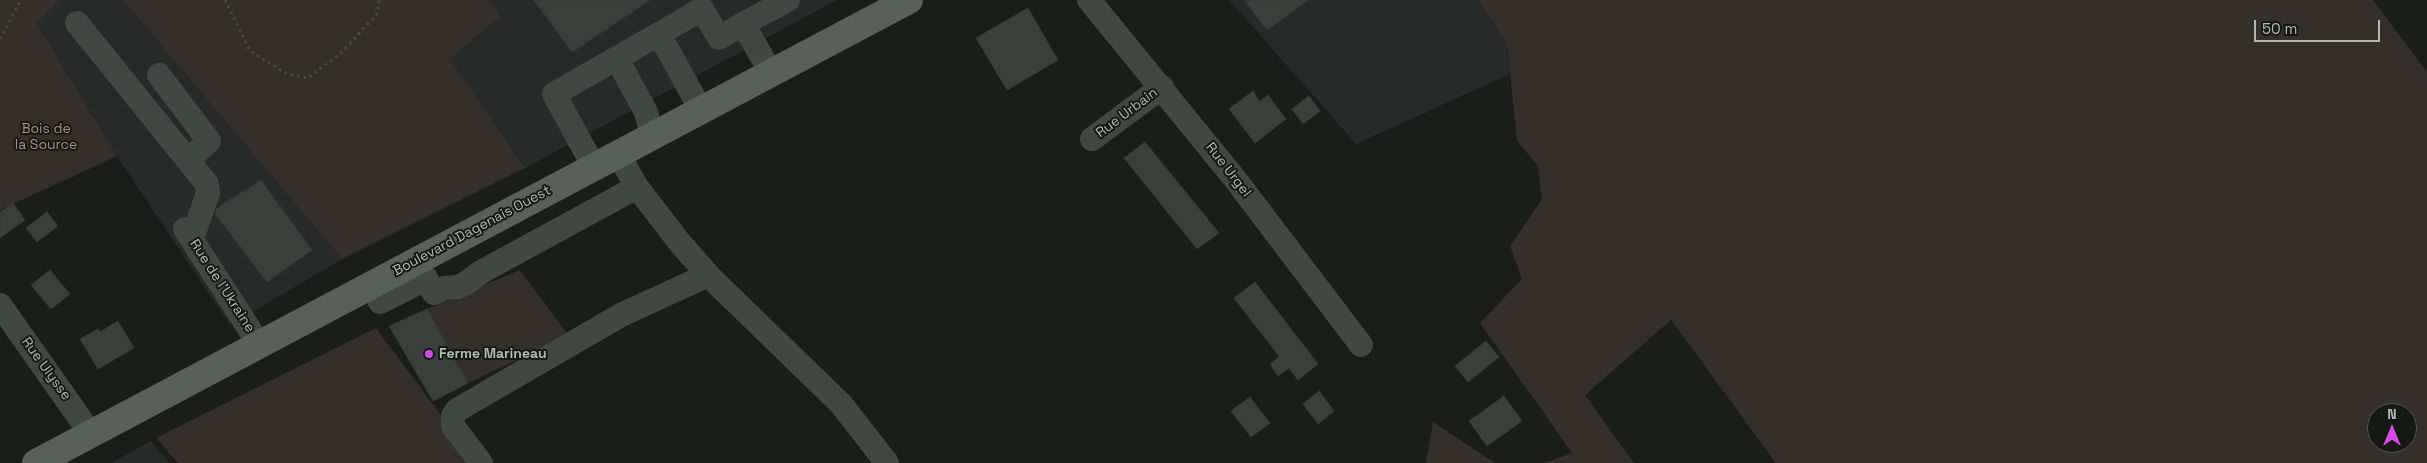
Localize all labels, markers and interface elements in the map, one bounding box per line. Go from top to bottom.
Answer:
scale bar [2257,10,2383,42]
text: 50 m [2262,19,2297,38]
street label: Rue Urbain [1093,84,1161,142]
park label: Bois de la Source [15,121,77,154]
street label: Rue Urgel [1202,139,1254,201]
street label: Boulevard Dagenais Ouest [390,182,554,280]
street label: Rue de l'Ukraine [186,236,258,336]
street label: Rue Ulysse [18,334,74,404]
place label: Ferme Marineau [439,346,547,362]
marker: Ferme Marineau [423,348,435,360]
north arrow [2367,403,2417,453]
text: N [2387,405,2397,423]

